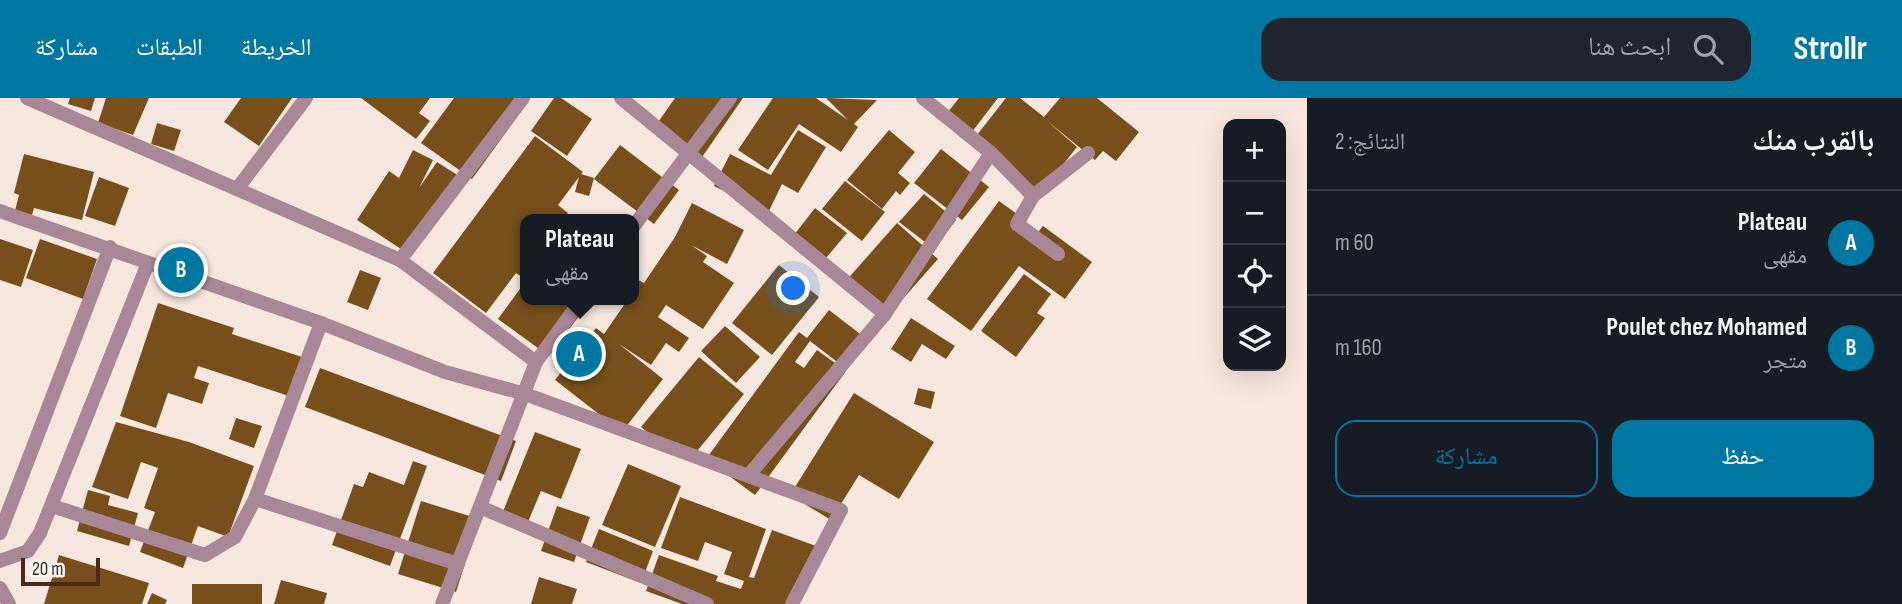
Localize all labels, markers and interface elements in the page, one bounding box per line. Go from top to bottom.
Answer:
search box [1261,18,1751,81]
text: Strollr [1793,29,1867,69]
icon: search [1689,30,1727,68]
text: ابحث هنا [1588,32,1671,63]
text: مشاركة [35,33,98,62]
text: الطبقات [136,33,203,62]
text: الخريطة [241,33,311,62]
map controls [1223,119,1286,371]
button: + [1223,119,1286,182]
text: بالقرب منك [1752,123,1874,159]
text: النتائج: 2 [1335,128,1405,156]
button: − [1223,182,1286,245]
text: Plateau [1738,207,1807,238]
popup [520,214,639,305]
text: Plateau [545,224,614,255]
text: 60 m [1335,229,1374,257]
text: A [1846,229,1856,257]
text: مقهى [1763,242,1807,270]
pin: B [158,244,204,296]
button: locate [1223,245,1286,308]
text: مقهى [545,259,589,287]
your location [776,271,810,305]
button: layers [1223,308,1286,371]
text: Poulet chez Mohamed [1606,312,1807,343]
pin: A [556,328,602,380]
text: 160 m [1335,334,1382,362]
text: B [1846,334,1856,362]
text: متجر [1764,347,1807,375]
button: مشاركة [1335,420,1598,497]
button: حفظ [1612,420,1874,497]
scale bar [21,555,100,587]
text: 20 m [32,558,64,581]

